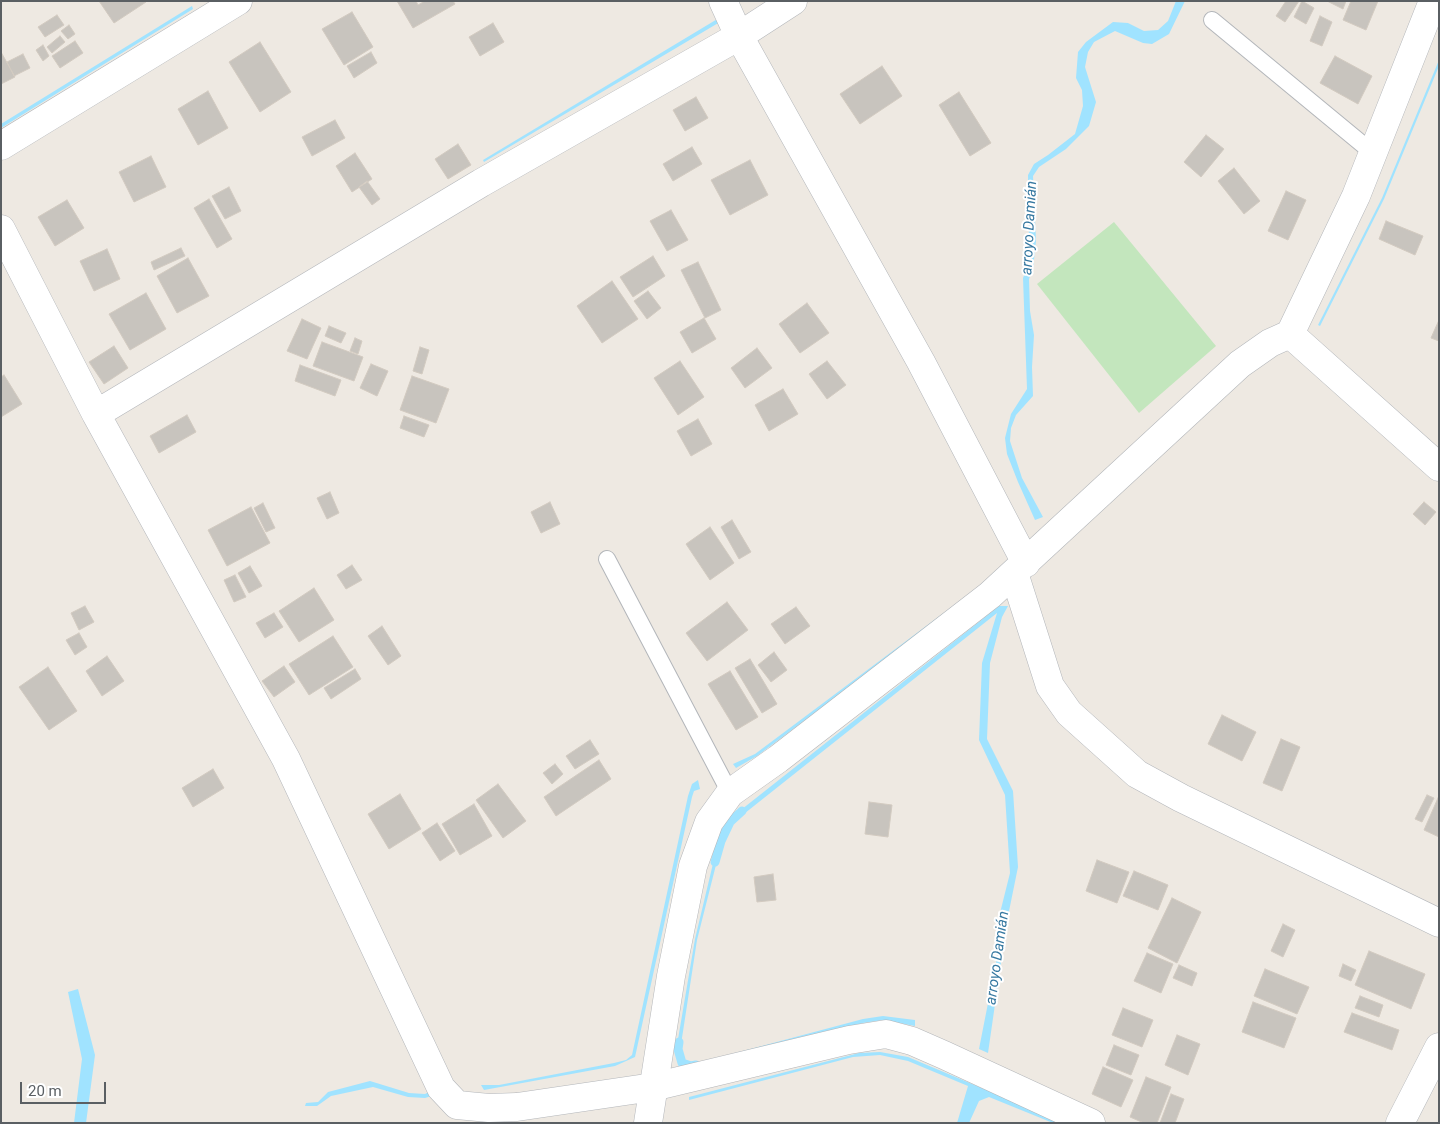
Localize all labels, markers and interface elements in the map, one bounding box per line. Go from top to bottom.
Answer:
water label: arroyo Damián [1019,180,1041,276]
water label: arroyo Damián [983,910,1013,1006]
scale bar [22,1072,109,1104]
text: 20 m [28,1082,62,1100]

